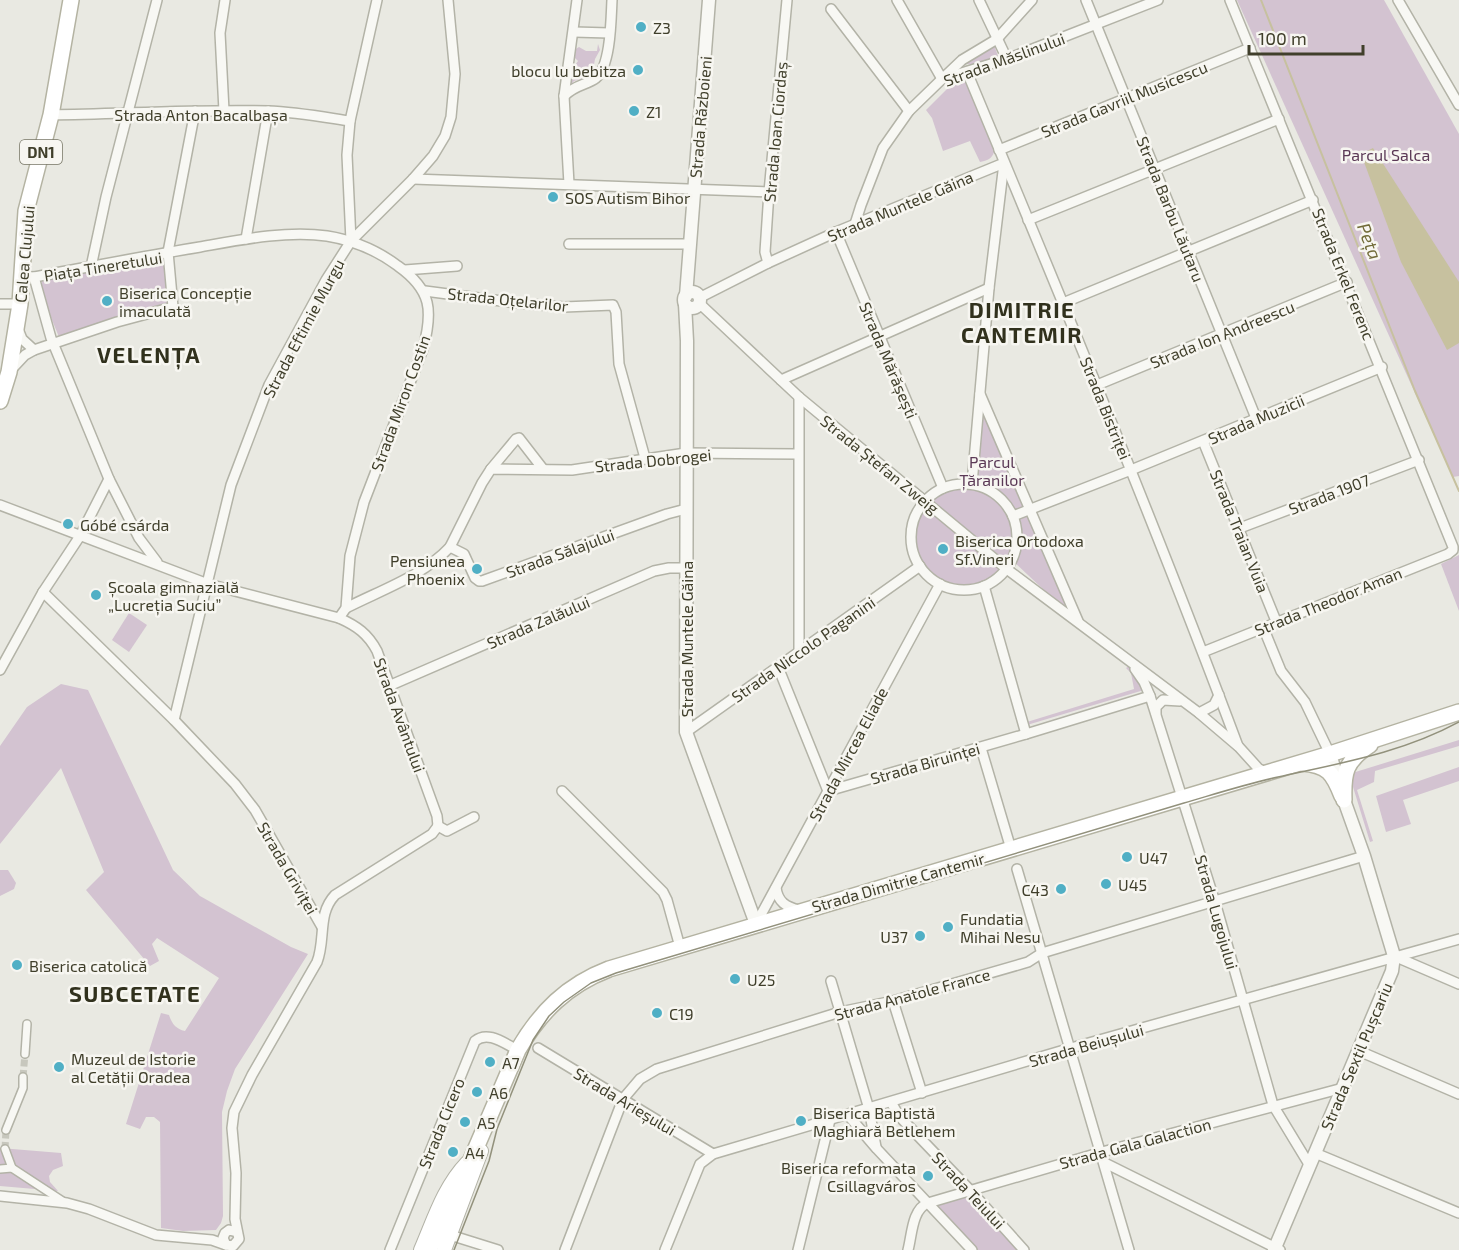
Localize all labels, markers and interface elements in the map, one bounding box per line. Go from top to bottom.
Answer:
place label: Z3 [653,18,671,37]
scale bar [1249,18,1363,56]
marker: Z3 [634,20,648,34]
text: 100 m [1258,27,1307,49]
street label: Strada Măslinului [941,28,1067,90]
street label: Strada Războieni [685,55,715,179]
street label: Strada Gavriil Musicescu [1038,57,1210,141]
place label: blocu lu bebitza [511,61,626,80]
street label: Strada Ioan Ciordaș [759,61,793,203]
marker: blocu lu bebitza [631,63,645,77]
place label: Z1 [646,102,661,121]
marker: Z1 [627,104,641,118]
street label: Strada Anton Bacalbașa [114,105,288,126]
street label: Strada Barbu Lăutaru [1133,134,1209,284]
road number: DN1 [20,140,62,164]
park label: Parcul Salca [1342,145,1430,164]
street label: Strada Muntele Găina [824,167,976,245]
place label: SOS Autism Bihor [565,188,691,207]
marker: SOS Autism Bihor [546,190,560,204]
street label: Calea Clujului [10,205,39,304]
street label: Strada Erkel Ferenc [1309,205,1379,343]
water label: Peța [1352,220,1387,263]
street label: Piața Tineretului [43,247,164,287]
street label: Strada Eftimie Murgu [258,255,348,401]
place label: Biserica Concepție imaculată [119,283,252,320]
street label: Strada Oțelarilor [447,283,570,317]
marker: Biserica Concepție imaculată [100,294,114,308]
district label: DIMITRIE CANTEMIR [961,296,1083,347]
street label: Strada Ion Andreescu [1147,296,1297,372]
street label: Strada Mărășești [854,299,922,422]
street label: Strada Miron Costin [367,332,433,474]
district label: VELENȚA [97,341,201,370]
street label: Strada Bistriței [1075,354,1135,463]
street label: Strada Muzicii [1205,390,1307,448]
street label: Strada Ștefan Zweig [816,410,943,519]
street label: Strada Dobrogei [594,444,712,476]
park label: Parcul Țăranilor [959,452,1025,491]
street label: Strada Traian Vuia [1207,467,1273,595]
street label: Strada 1907 [1286,470,1372,518]
place label: Góbé csárda [80,515,169,534]
marker: Góbé csárda [61,517,75,531]
street label: Strada Sălajului [503,525,617,582]
place label: Biserica Ortodoxa Sf.Vineri [955,531,1084,568]
marker: Biserica Ortodoxa Sf.Vineri [936,542,950,556]
place label: Pensiunea Phoenix [390,551,466,588]
street label: Strada Muntele Găina [677,561,696,717]
marker: Pensiunea Phoenix [470,562,484,576]
street label: Strada Theodor Aman [1252,563,1404,639]
place label: Școala gimnazială „Lucreția Suciu” [108,577,239,616]
marker: Școala gimnazială „Lucreția Suciu” [89,588,103,602]
street label: Strada Zalăului [484,592,592,652]
street label: Strada Niccolo Paganini [727,592,879,706]
street label: Strada Avântului [370,655,430,775]
street label: Strada Mircea Eliade [805,684,891,824]
street label: Strada Biruinței [868,738,983,790]
street label: Strada Griviței [252,819,322,918]
street label: Strada Dimitrie Cantemir [809,848,987,916]
place label: U47 [1139,848,1168,867]
marker: U47 [1120,850,1134,864]
street label: Strada Lugojului [1191,853,1242,972]
place label: U45 [1118,875,1147,894]
marker: U45 [1099,877,1113,891]
place label: C43 [1021,880,1049,899]
marker: C43 [1054,882,1068,896]
place label: Fundatia Mihai Nesu [960,909,1041,946]
marker: Fundatia Mihai Nesu [941,920,955,934]
place label: U37 [880,927,908,946]
marker: U37 [913,929,927,943]
place label: Biserica catolică [29,956,147,975]
marker: Biserica catolică [10,958,24,972]
street label: Strada Anatole France [832,964,992,1024]
place label: U25 [747,970,775,989]
marker: U25 [728,972,742,986]
street label: Strada Sextil Pușcariu [1316,979,1398,1133]
district label: SUBCETATE [69,980,201,1006]
place label: C19 [669,1004,694,1023]
marker: C19 [650,1006,664,1020]
street label: Strada Beiușului [1026,1020,1146,1072]
place label: Muzeul de Istorie al Cetății Oradea [71,1049,196,1088]
place label: A7 [502,1053,520,1072]
marker: A7 [483,1055,497,1069]
marker: Muzeul de Istorie al Cetății Oradea [52,1060,66,1074]
street label: Strada Arieșului [570,1063,679,1141]
street label: Strada Cicero [414,1075,468,1171]
place label: A6 [489,1083,508,1102]
marker: A6 [470,1085,484,1099]
place label: Biserica Baptistă Maghiară Betlehem [813,1103,955,1140]
place label: A5 [477,1113,496,1132]
marker: Biserica Baptistă Maghiară Betlehem [794,1114,808,1128]
street label: Strada Gala Galaction [1057,1114,1213,1172]
marker: A5 [458,1115,472,1129]
place label: A4 [465,1143,485,1162]
marker: A4 [446,1145,460,1159]
street label: Strada Teiului [929,1148,1009,1232]
place label: Biserica reformata Csillagváros [781,1158,916,1195]
marker: Biserica reformata Csillagváros [921,1169,935,1183]

